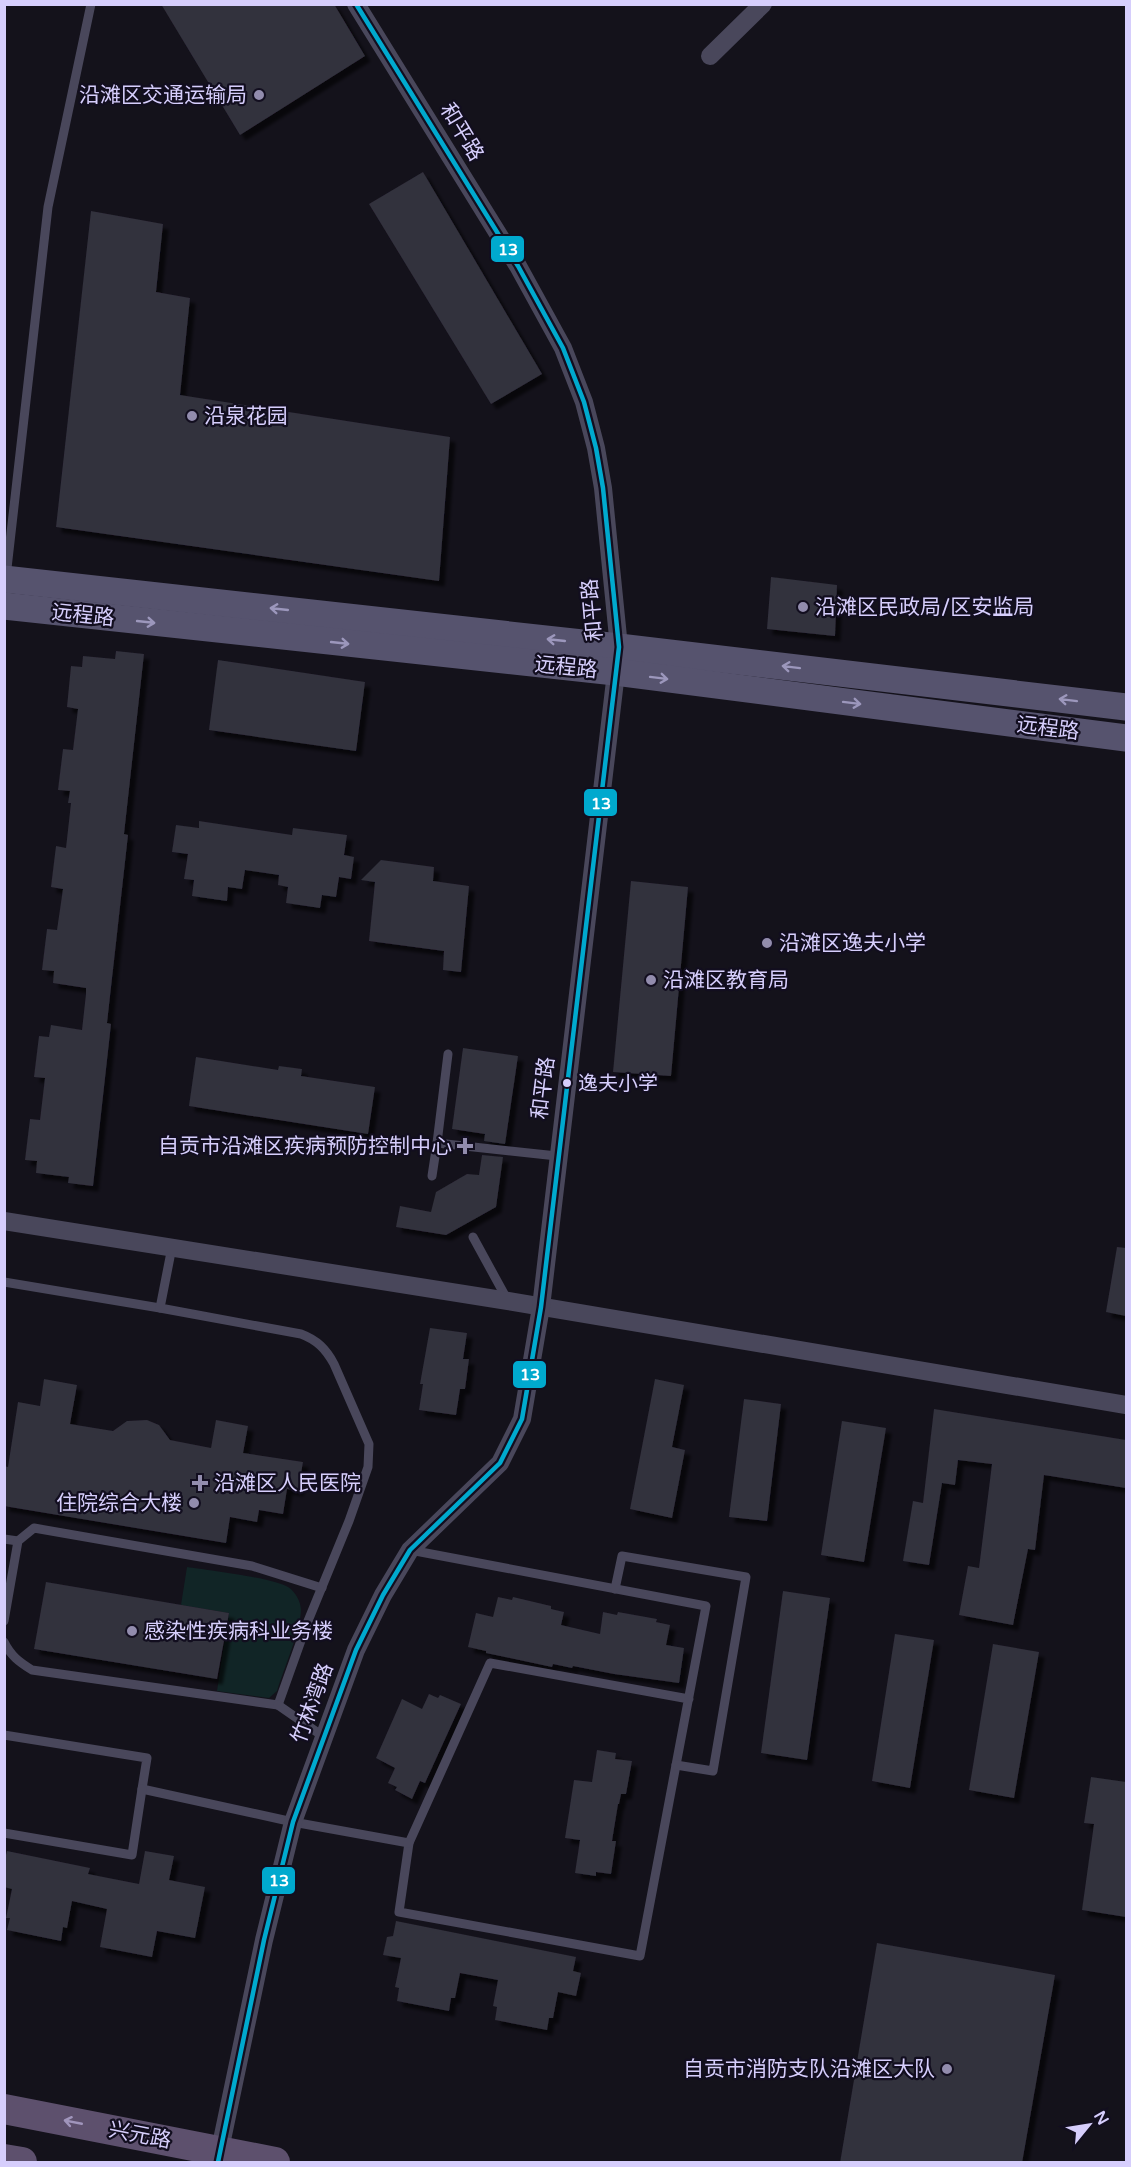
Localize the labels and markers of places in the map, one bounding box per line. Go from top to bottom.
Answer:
place label: 沿滩区交通运输局 [79,83,247,108]
marker: 沿滩区交通运输局 [252,88,266,102]
place label: 沿泉花园 [204,404,288,429]
marker: 沿泉花园 [185,409,199,423]
place label: 沿滩区民政局/区安监局 [815,595,1034,620]
marker: 沿滩区民政局/区安监局 [796,600,810,614]
place label: 沿滩区逸夫小学 [779,931,926,956]
marker: 沿滩区逸夫小学 [760,936,774,950]
place label: 沿滩区教育局 [663,968,789,993]
marker: 沿滩区教育局 [644,973,658,987]
place label: 逸夫小学 [578,1072,658,1096]
marker: 逸夫小学 [561,1077,573,1089]
place label: 自贡市沿滩区疾病预防控制中心 [158,1134,452,1159]
marker: 自贡市沿滩区疾病预防控制中心 [456,1137,474,1155]
place label: 沿滩区人民医院 [214,1471,361,1496]
marker: 沿滩区人民医院 [191,1474,209,1492]
place label: 住院综合大楼 [56,1491,182,1516]
marker: 住院综合大楼 [187,1496,201,1510]
place label: 感染性疾病科业务楼 [144,1619,333,1644]
marker: 感染性疾病科业务楼 [125,1624,139,1638]
place label: 自贡市消防支队沿滩区大队 [683,2057,935,2082]
marker: 自贡市消防支队沿滩区大队 [940,2062,954,2076]

